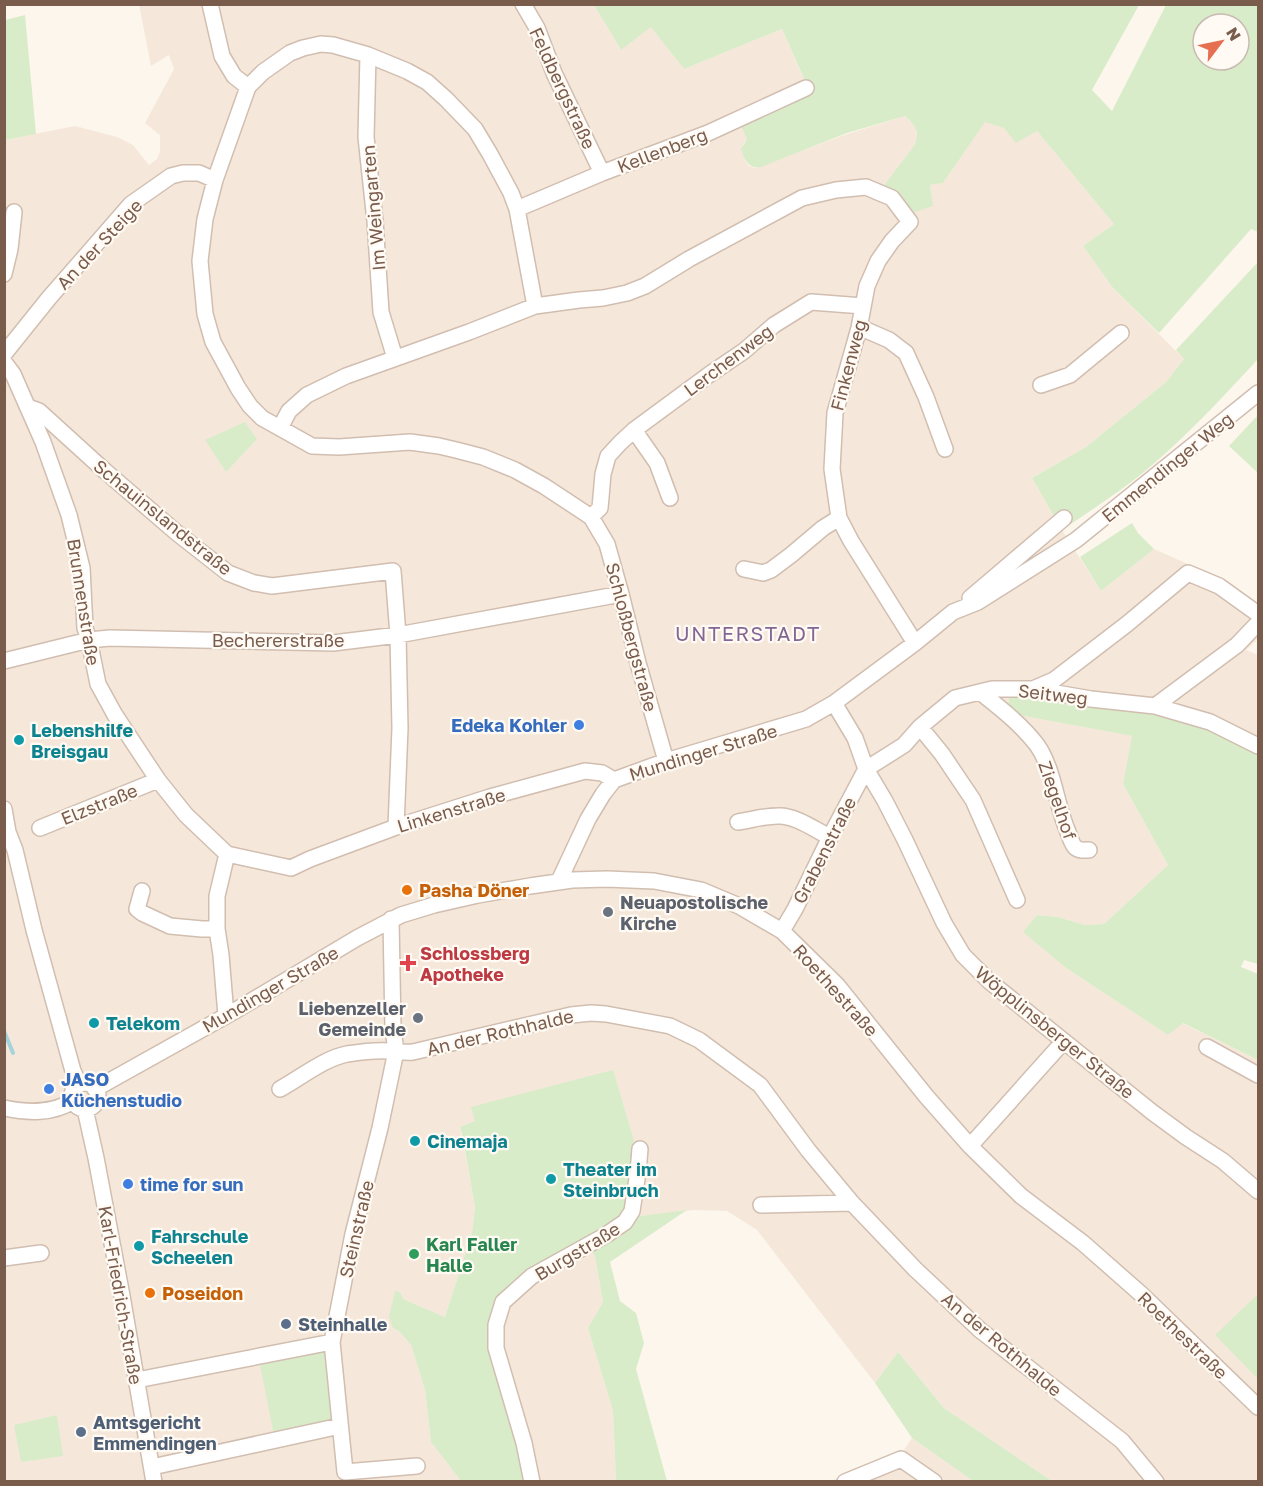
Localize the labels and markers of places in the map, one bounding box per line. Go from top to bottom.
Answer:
place label: Edeka Kohler [451,714,567,736]
marker: Edeka Kohler [572,718,586,732]
place label: Lebenshilfe Breisgau [31,719,134,762]
marker: Lebenshilfe Breisgau [12,733,26,747]
place label: Pasha Döner [419,879,529,901]
marker: Pasha Döner [400,883,414,897]
place label: Neuapostolische Kirche [620,891,769,934]
marker: Neuapostolische Kirche [601,905,615,919]
place label: Schlossberg Apotheke [420,942,530,985]
marker: Schlossberg Apotheke [401,956,415,970]
place label: Liebenzeller Gemeinde [298,997,406,1040]
marker: Liebenzeller Gemeinde [411,1011,425,1025]
place label: Telekom [106,1012,180,1034]
marker: Telekom [87,1016,101,1030]
place label: JASO Küchenstudio [61,1068,182,1111]
marker: JASO Küchenstudio [42,1082,56,1096]
place label: Cinemaja [427,1130,508,1152]
marker: Cinemaja [408,1134,422,1148]
place label: Theater im Steinbruch [563,1158,659,1201]
marker: Theater im Steinbruch [544,1172,558,1186]
place label: time for sun [140,1173,244,1195]
marker: time for sun [121,1177,135,1191]
place label: Fahrschule Scheelen [151,1225,249,1268]
place label: Karl Faller Halle [426,1233,517,1276]
marker: Fahrschule Scheelen [132,1239,146,1253]
marker: Karl Faller Halle [407,1247,421,1261]
place label: Poseidon [162,1282,243,1304]
marker: Poseidon [143,1286,157,1300]
place label: Steinhalle [298,1313,388,1335]
marker: Steinhalle [279,1317,293,1331]
place label: Amtsgericht Emmendingen [93,1411,217,1454]
marker: Amtsgericht Emmendingen [74,1425,88,1439]

